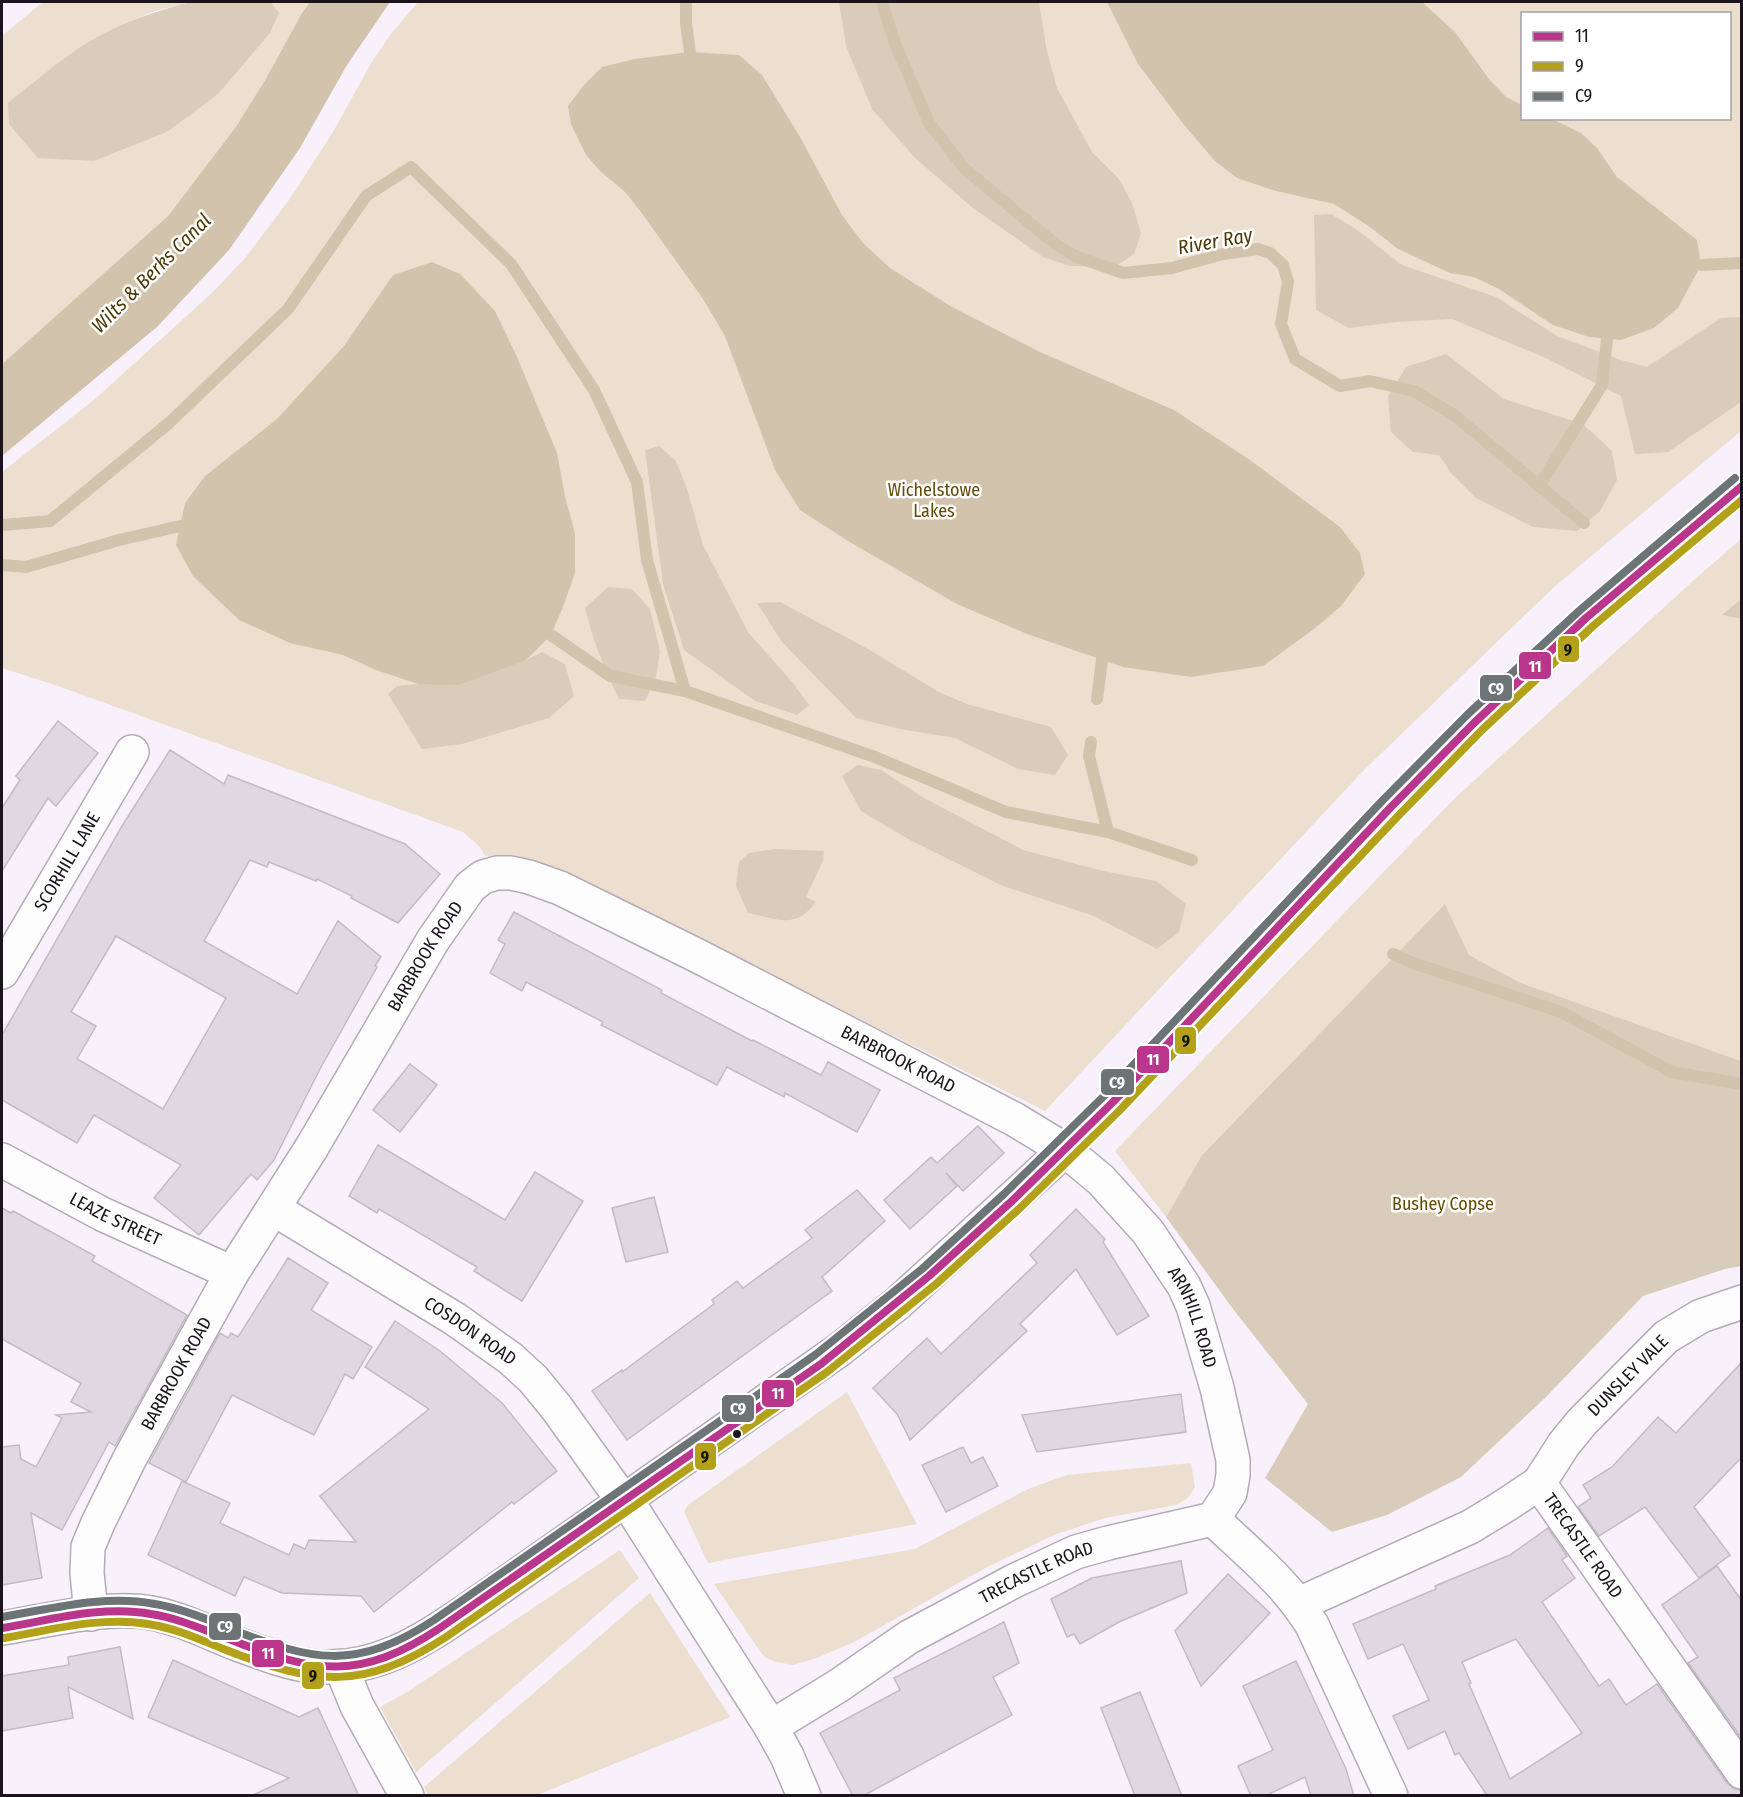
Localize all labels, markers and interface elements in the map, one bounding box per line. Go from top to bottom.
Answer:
legend [1521,12,1731,120]
text: 11 [1575,25,1589,47]
text: 9 [1575,55,1584,77]
text: C9 [1575,85,1592,107]
water label: Wilts & Berks Canal [86,208,216,338]
water label: River Ray [1176,222,1255,259]
park label: Wichelstowe Lakes [888,479,980,522]
line badge: 9 [1557,635,1580,663]
text: 9 [1564,640,1572,659]
line badge: 11 [1518,651,1552,680]
text: 11 [1528,657,1542,676]
line badge: C9 [1479,674,1513,702]
text: C9 [1488,679,1504,698]
street label: SCORHILL LANE [29,808,105,915]
street label: BARBROOK ROAD [383,897,468,1015]
street label: BARBROOK ROAD [837,1021,959,1098]
line badge: 9 [1174,1026,1197,1055]
text: 9 [1182,1031,1190,1050]
line badge: 11 [1136,1045,1170,1074]
text: 11 [1146,1050,1160,1069]
line badge: C9 [1100,1068,1135,1096]
text: C9 [1109,1073,1125,1092]
street label: LEAZE STREET [66,1188,165,1251]
park label: Bushey Copse [1392,1193,1494,1215]
street label: ARNHILL ROAD [1163,1262,1221,1370]
street label: COSDON ROAD [420,1292,521,1370]
street label: BARBROOK ROAD [136,1313,216,1434]
street label: DUNSLEY VALE [1583,1330,1673,1421]
line badge: 11 [761,1379,795,1408]
text: 11 [771,1384,785,1403]
line badge: C9 [721,1394,755,1423]
text: C9 [730,1399,746,1418]
unlabelled marker [731,1428,743,1440]
line badge: 9 [694,1442,717,1471]
text: 9 [701,1447,709,1466]
street label: TRECASTLE ROAD [1539,1489,1627,1602]
street label: TRECASTLE ROAD [976,1537,1096,1608]
line badge: C9 [208,1612,242,1641]
text: C9 [217,1617,233,1636]
line badge: 11 [251,1639,285,1668]
text: 11 [261,1644,275,1663]
line badge: 9 [301,1661,325,1690]
text: 9 [309,1666,317,1685]

